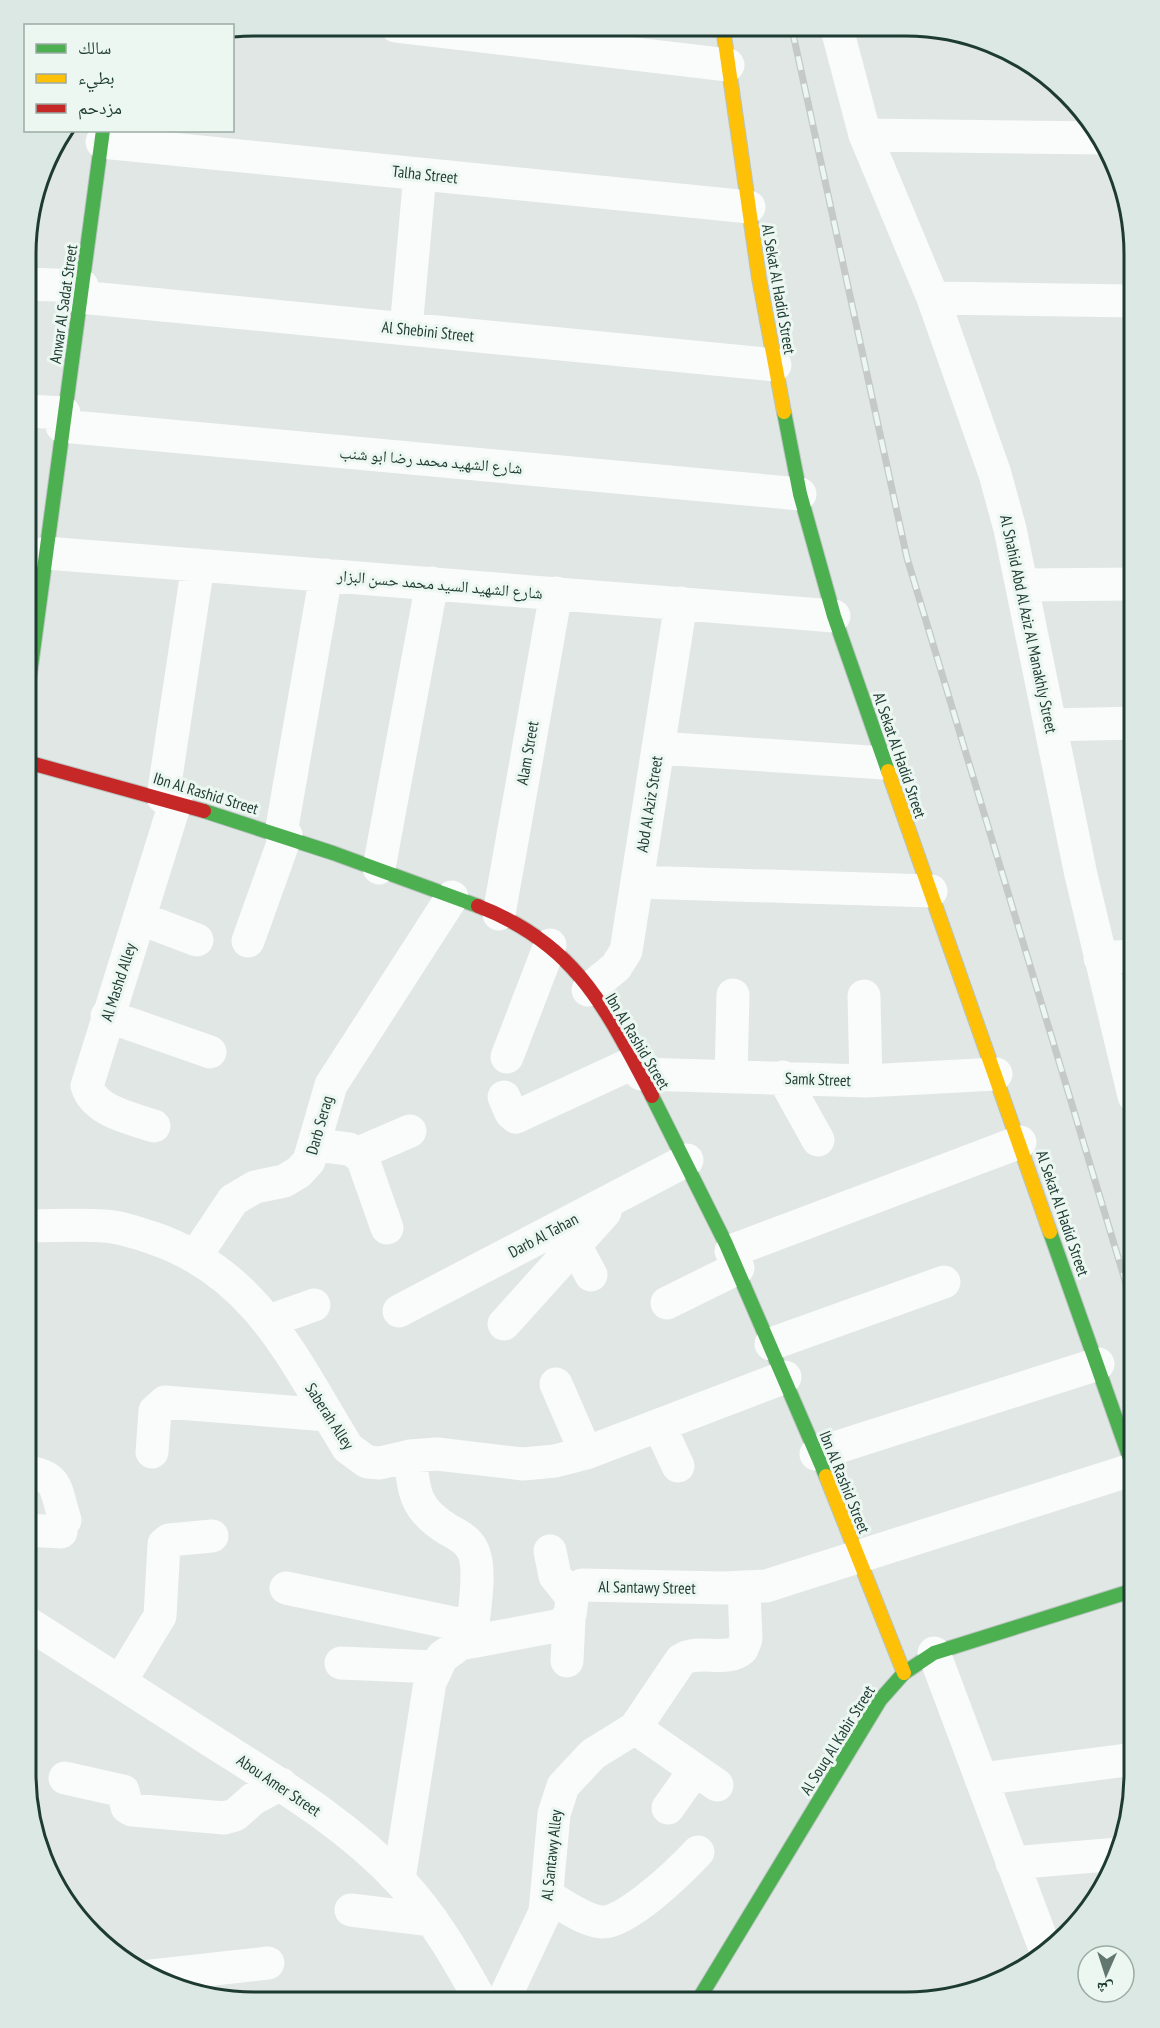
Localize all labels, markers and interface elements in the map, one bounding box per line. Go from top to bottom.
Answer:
legend [24,24,234,132]
text: سالك [78,36,111,59]
text: بطيء [78,66,115,93]
text: مزدحم [78,96,122,120]
street label: Talha Street [391,161,459,187]
street label: Al Sekat Al Hadid Street [758,222,800,356]
street label: Anwar Al Sadat Street [45,243,81,365]
street label: Al Shebini Street [381,316,476,346]
street label: شارع الشهيد محمد رضا ابو شنب [339,442,523,479]
street label: Al Shahid Abd Al Aziz Al Manakhly Street [996,513,1062,736]
street label: شارع الشهيد السيد محمد حسن البزار [335,565,544,604]
street label: Al Sekat Al Hadid Street [869,690,931,821]
street label: Alam Street [512,719,543,787]
street label: Abd Al Aziz Street [632,754,667,854]
street label: Ibn Al Rashid Street [151,768,262,819]
street label: Al Mashd Alley [96,940,140,1024]
street label: Ibn Al Rashid Street [601,989,675,1093]
street label: Samk Street [785,1068,852,1090]
street label: Darb Serag [301,1093,337,1157]
street label: Al Sekat Al Hadid Street [1032,1148,1094,1279]
street label: Darb Al Tahan [505,1208,581,1262]
street label: Saberah Alley [301,1379,359,1453]
street label: Ibn Al Rashid Street [815,1428,875,1537]
street label: Al Santawy Street [598,1576,696,1598]
street label: Al Souq Al Kabir Street [795,1681,879,1798]
street label: Abou Amer Street [233,1750,325,1821]
street label: Al Santawy Alley [536,1809,566,1901]
north arrow [1076,1944,1136,2004]
text: ش [1096,1979,1114,1999]

